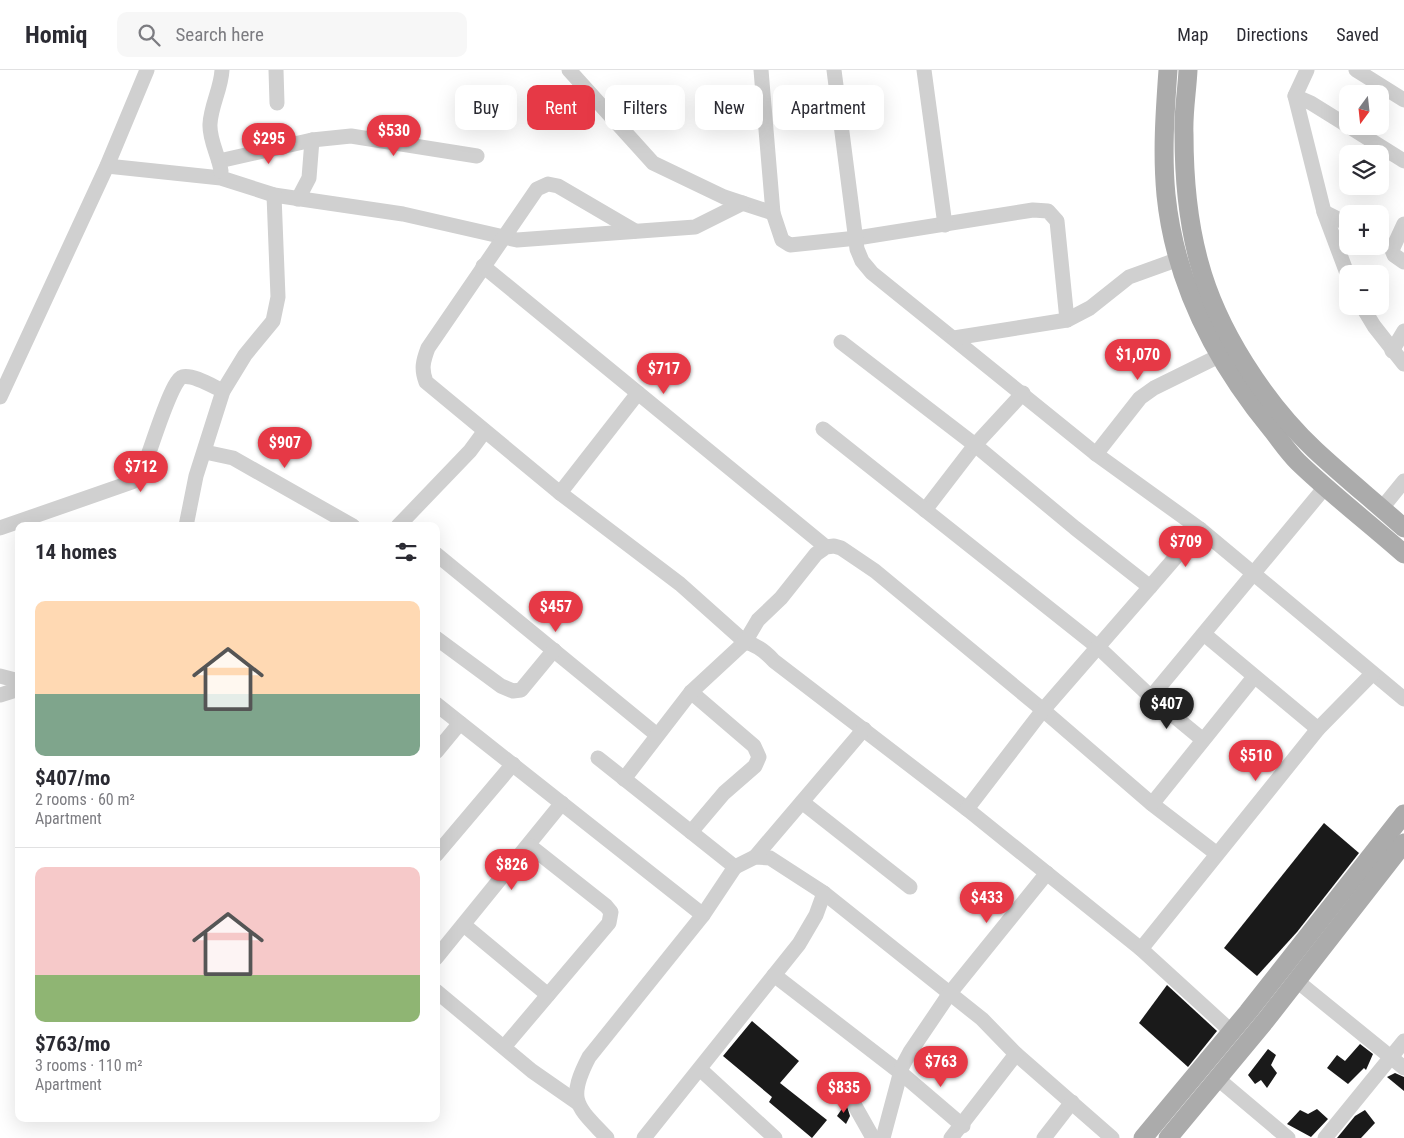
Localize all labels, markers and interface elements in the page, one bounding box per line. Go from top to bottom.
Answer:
search box [117,12,467,57]
text: Homiq [25,21,87,49]
icon: search [135,21,163,49]
text: Search here [175,23,264,46]
text: Map [1177,24,1208,45]
text: Directions [1236,24,1308,45]
text: Saved [1336,24,1379,45]
chip: Buy [455,85,517,130]
chip: Rent [527,85,595,130]
chip: Filters [605,85,685,130]
chip: New [695,85,763,130]
chip: Apartment [773,85,884,130]
north arrow [1339,85,1389,135]
map controls [1339,85,1389,315]
pin: $530 [364,114,424,157]
text: $530 [378,121,410,140]
pin: $295 [239,122,299,165]
text: $295 [253,129,285,148]
button: layers [1339,145,1389,195]
button: + [1339,205,1389,255]
button: − [1339,265,1389,315]
pin: $1,070 [1097,338,1179,381]
text: $1,070 [1116,345,1160,364]
pin: $717 [634,352,694,395]
text: $717 [648,359,680,378]
pin: $907 [255,426,315,469]
text: $907 [269,433,301,452]
pin: $712 [111,450,171,493]
text: $712 [125,457,157,476]
pin: $709 [1156,526,1216,568]
text: $709 [1170,532,1202,551]
icon: filters [392,538,420,566]
text: 14 homes [35,540,117,564]
pin: $457 [526,590,586,633]
text: $457 [540,597,572,616]
icon: home [183,634,273,724]
pin: $407 [1137,688,1197,730]
text: $407 [1151,694,1183,713]
pin: $510 [1226,740,1286,782]
text: $510 [1240,746,1272,765]
text: $407/mo [35,766,110,790]
text: 2 rooms · 60 m² [35,790,135,809]
text: Apartment [35,809,102,828]
pin: $826 [482,848,542,891]
text: $826 [496,855,528,874]
pin: $433 [957,882,1017,924]
text: $433 [971,888,1003,907]
icon: home [183,899,273,989]
text: $763/mo [35,1032,110,1056]
pin: $763 [911,1046,971,1088]
text: $763 [925,1052,957,1071]
text: 3 rooms · 110 m² [35,1056,143,1075]
pin: $835 [814,1072,874,1114]
text: Apartment [35,1075,102,1094]
text: $835 [828,1078,860,1097]

